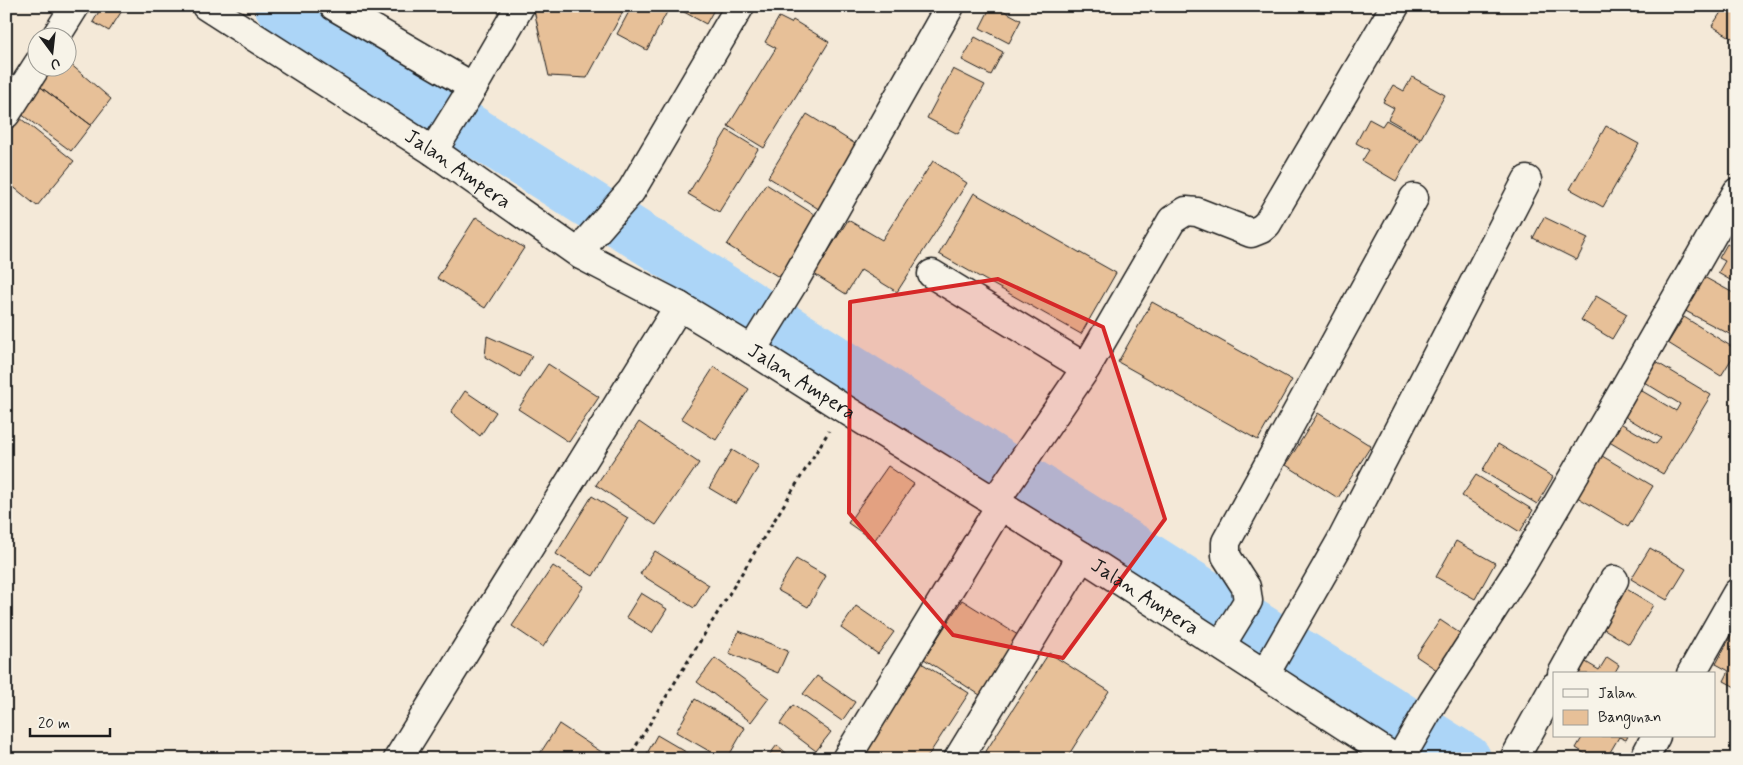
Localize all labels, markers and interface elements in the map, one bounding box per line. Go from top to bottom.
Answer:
north arrow [28,28,78,78]
text: U [48,54,62,73]
street label: Jalan Ampera [399,123,516,215]
street label: Jalan Ampera [742,337,861,426]
street label: Jalan Ampera [1086,552,1204,642]
legend [1553,672,1716,738]
text: Jalan [1598,684,1637,704]
scale bar [30,705,110,737]
text: Bangunan [1598,708,1661,729]
text: 20 m [38,714,70,734]

